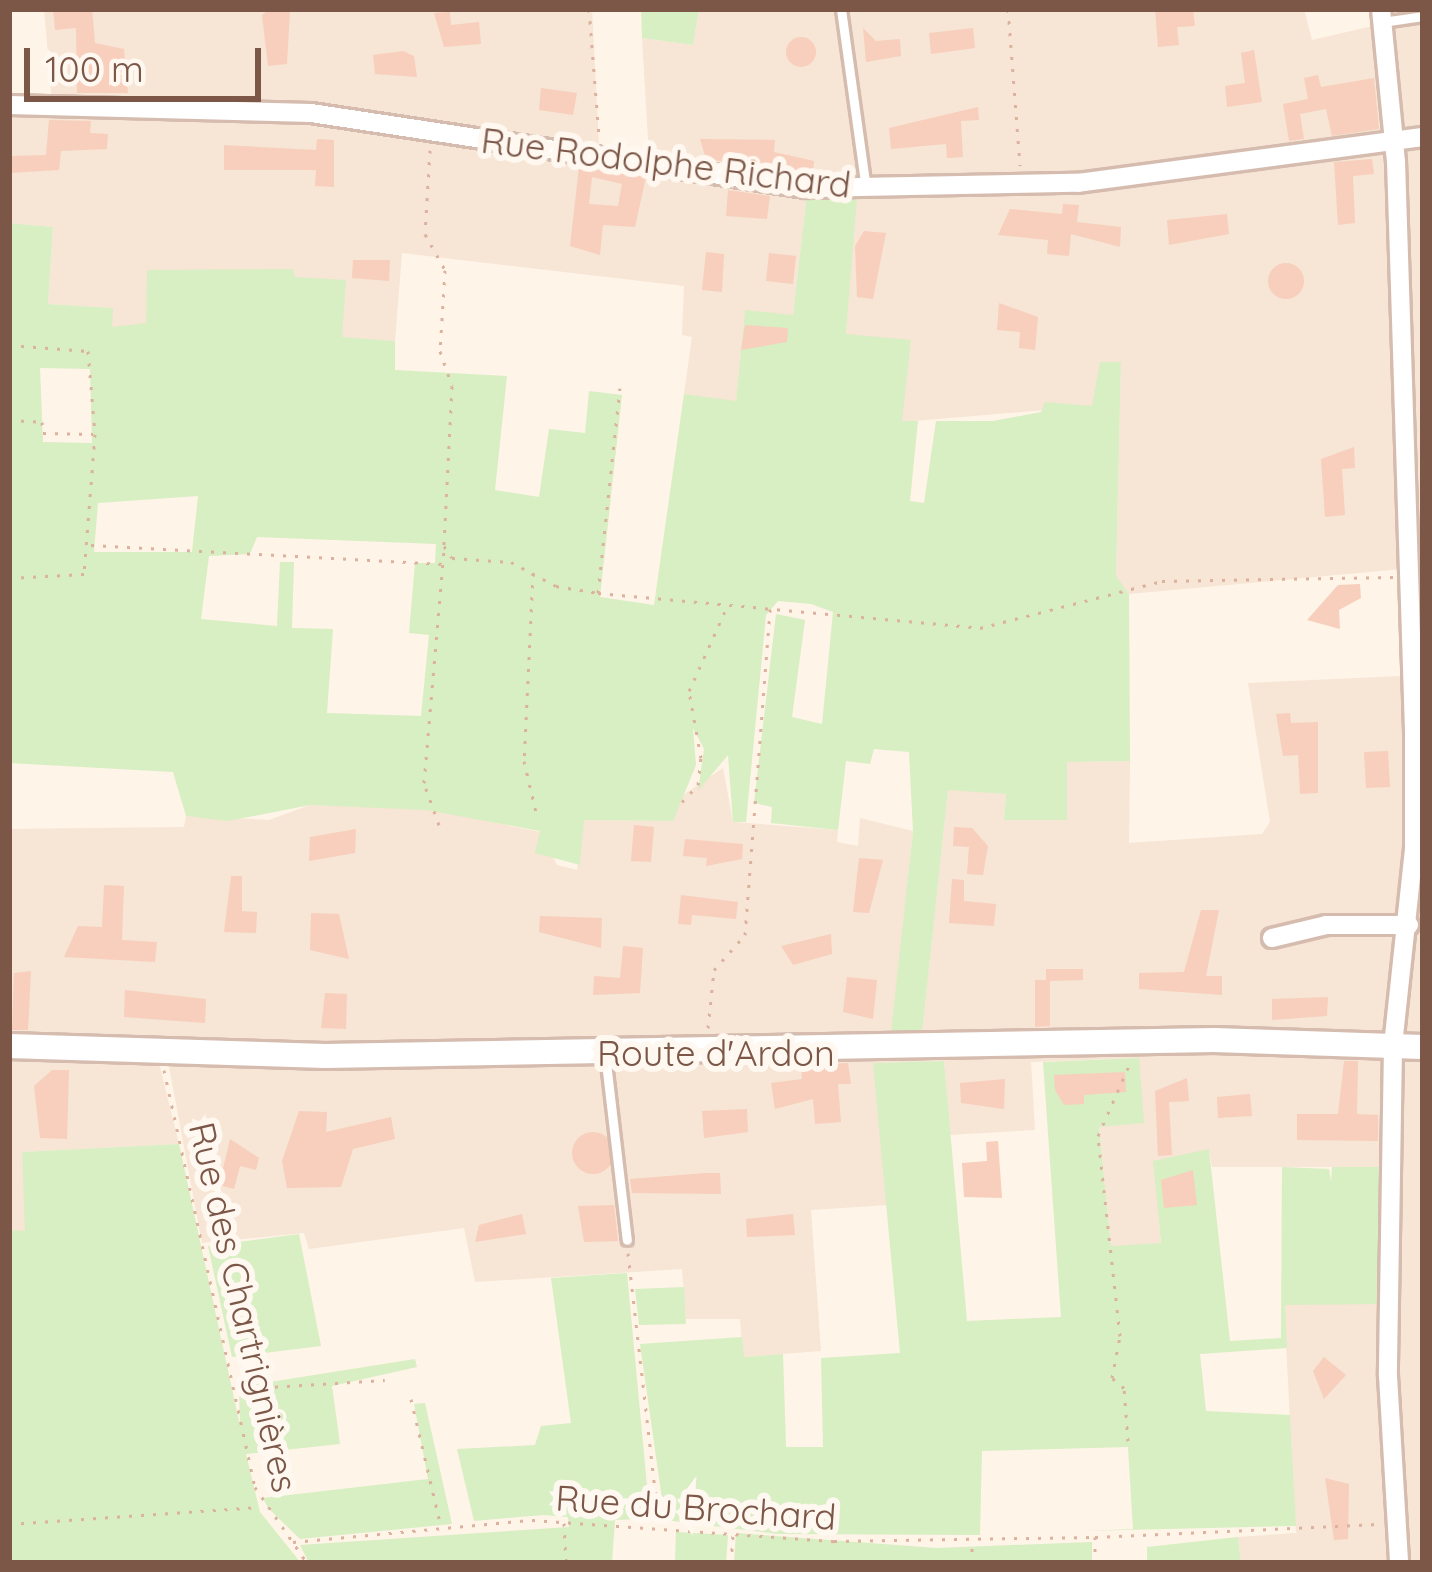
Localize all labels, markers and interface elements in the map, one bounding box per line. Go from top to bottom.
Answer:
scale bar [30,24,267,98]
text: 100 m [45,46,144,91]
street label: Rue Rodolphe Richard [479,118,853,206]
street label: Route d'Ardon [597,1031,835,1075]
street label: Rue des Chartrignières [180,1118,308,1496]
street label: Rue du Brochard [554,1476,838,1538]

